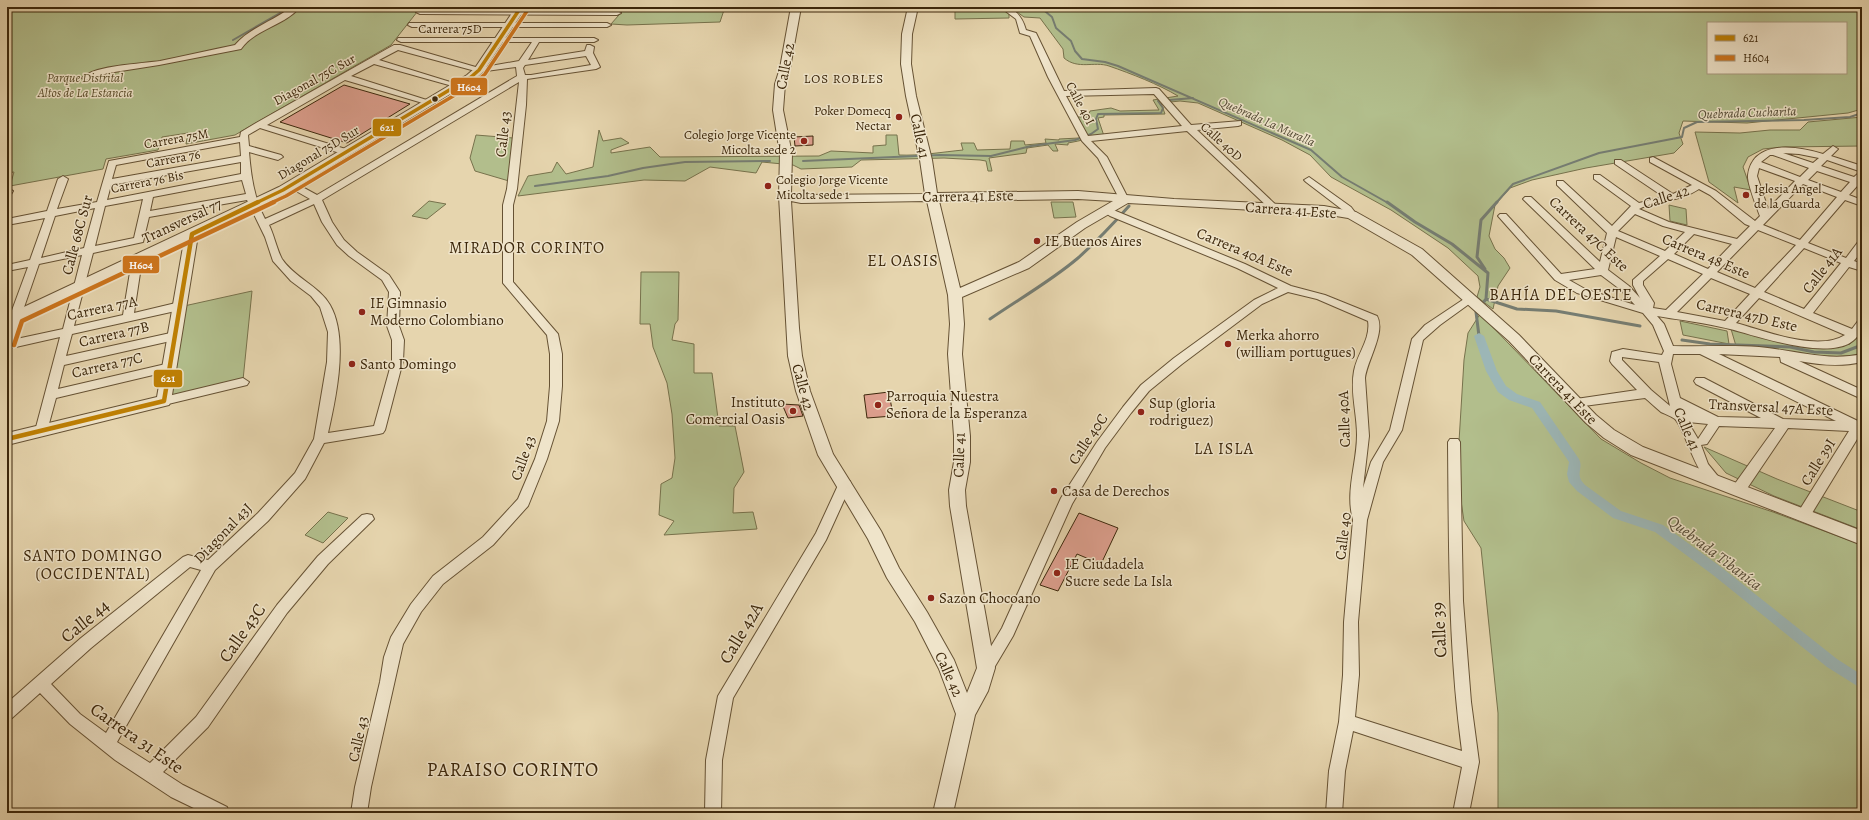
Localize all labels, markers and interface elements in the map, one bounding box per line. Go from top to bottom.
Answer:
street label: Carrera 75D [418,20,482,37]
legend [1707,22,1847,74]
text: 621 [1743,30,1758,46]
street label: Calle 42 [771,41,799,91]
street label: Diagonal 75C Sur [270,50,358,109]
text: H604 [1743,50,1770,66]
park label: Parque Distrital Altos de La Estancia [37,69,132,101]
district label: LOS ROBLES [804,70,884,87]
line badge: H604 [450,77,488,96]
street label: Calle 40I [1062,79,1099,128]
text: H604 [457,80,481,95]
water label: Quebrada La Muralla [1216,93,1318,150]
unlabelled marker [430,94,440,104]
place label: Poker Domecq Nectar [814,102,891,134]
water label: Quebrada Cucharita [1697,102,1797,123]
street label: Calle 43 [490,110,516,158]
marker: Poker Domecq Nectar [894,112,904,122]
street label: Calle 41 [906,112,934,160]
line badge: 621 [372,118,402,137]
street label: Calle 40D [1197,118,1246,165]
text: 621 [380,120,394,135]
street label: Diagonal 75D Sur [274,121,362,184]
street label: Carrera 75M [142,124,210,153]
place label: Colegio Jorge Vicente Micolta sede 2 [684,126,796,158]
marker: Colegio Jorge Vicente Micolta sede 2 [799,136,809,146]
street label: Carrera 76 [145,145,202,172]
street label: Carrera 76 Bis [109,166,185,197]
place label: Colegio Jorge Vicente Micolta sede 1 [776,171,888,203]
street label: Calle 42 [1640,180,1692,214]
place label: Iglesia Angel de la Guarda [1754,180,1821,212]
marker: Colegio Jorge Vicente Micolta sede 1 [763,181,773,191]
street label: Carrera 41 Este [922,185,1014,207]
marker: Iglesia Angel de la Guarda [1741,190,1751,200]
street label: Carrera 47C Este [1545,192,1633,276]
street label: Calle 68C Sur [57,193,97,277]
street label: Transversal 77 [139,194,226,248]
street label: Carrera 41 Este [1245,197,1338,223]
street label: Carrera 40A Este [1194,223,1297,281]
street label: Carrera 48 Este [1659,229,1753,284]
place label: IE Buenos Aires [1045,231,1142,251]
marker: IE Buenos Aires [1032,236,1042,246]
district label: MIRADOR CORINTO [449,237,605,259]
street label: Calle 41A [1797,242,1847,297]
district label: EL OASIS [867,250,939,272]
line badge: H604 [122,255,160,274]
text: H604 [129,258,153,273]
district label: BAHÍA DEL OESTE [1489,284,1633,306]
street label: Carrera 77A [65,291,139,325]
place label: IE Gimnasio Moderno Colombiano [370,293,504,330]
street label: Carrera 47D Este [1694,294,1800,336]
marker: IE Gimnasio Moderno Colombiano [357,307,367,317]
street label: Carrera 77B [77,316,151,352]
place label: Merka ahorro (william portugues) [1236,325,1356,362]
marker: Merka ahorro (william portugues) [1223,339,1233,349]
street label: Carrera 77C [70,347,144,383]
street label: Carrera 41 Este [1524,349,1602,429]
place label: Santo Domingo [360,354,456,374]
marker: Santo Domingo [347,359,357,369]
street label: Calle 42 [787,362,819,412]
line badge: 621 [153,369,183,388]
text: 621 [161,371,175,386]
place label: Parroquia Nuestra Señora de la Esperanza [886,386,1027,423]
street label: Calle 40A [1333,390,1355,448]
place label: Instituto Comercial Oasis [686,392,785,429]
place label: Sup (gloria rodriguez) [1149,393,1216,430]
street label: Transversal 47A Este [1708,394,1834,420]
marker: Parroquia Nuestra Señora de la Esperanza [873,400,883,410]
street label: Calle 41 [1669,404,1705,454]
marker: Instituto Comercial Oasis [788,406,798,416]
marker: Sup (gloria rodriguez) [1136,407,1146,417]
street label: Calle 40C [1064,410,1112,468]
street label: Calle 41 [948,432,970,478]
street label: Calle 43 [506,433,540,483]
street label: Calle 39I [1796,435,1840,489]
district label: LA ISLA [1194,438,1254,460]
place label: Casa de Derechos [1062,481,1170,501]
marker: Casa de Derechos [1049,486,1059,496]
street label: Diagonal 43J [189,498,257,567]
water label: Quebrada Tibaníca [1663,510,1767,596]
street label: Calle 40 [1330,511,1356,561]
district label: SANTO DOMINGO (OCCIDENTAL) [23,545,163,585]
place label: IE Ciudadela Sucre sede La Isla [1065,554,1173,591]
marker: IE Ciudadela Sucre sede La Isla [1052,568,1062,578]
place label: Sazon Chocoano [939,588,1040,608]
marker: Sazon Chocoano [926,593,936,603]
street label: Calle 44 [56,594,114,648]
street label: Calle 42A [713,598,769,668]
street label: Calle 43C [213,599,271,667]
street label: Calle 39 [1426,602,1452,658]
street label: Calle 42 [930,648,968,700]
street label: Carrera 31 Este [85,697,189,779]
street label: Calle 43 [343,714,373,764]
district label: PARAISO CORINTO [427,757,599,783]

